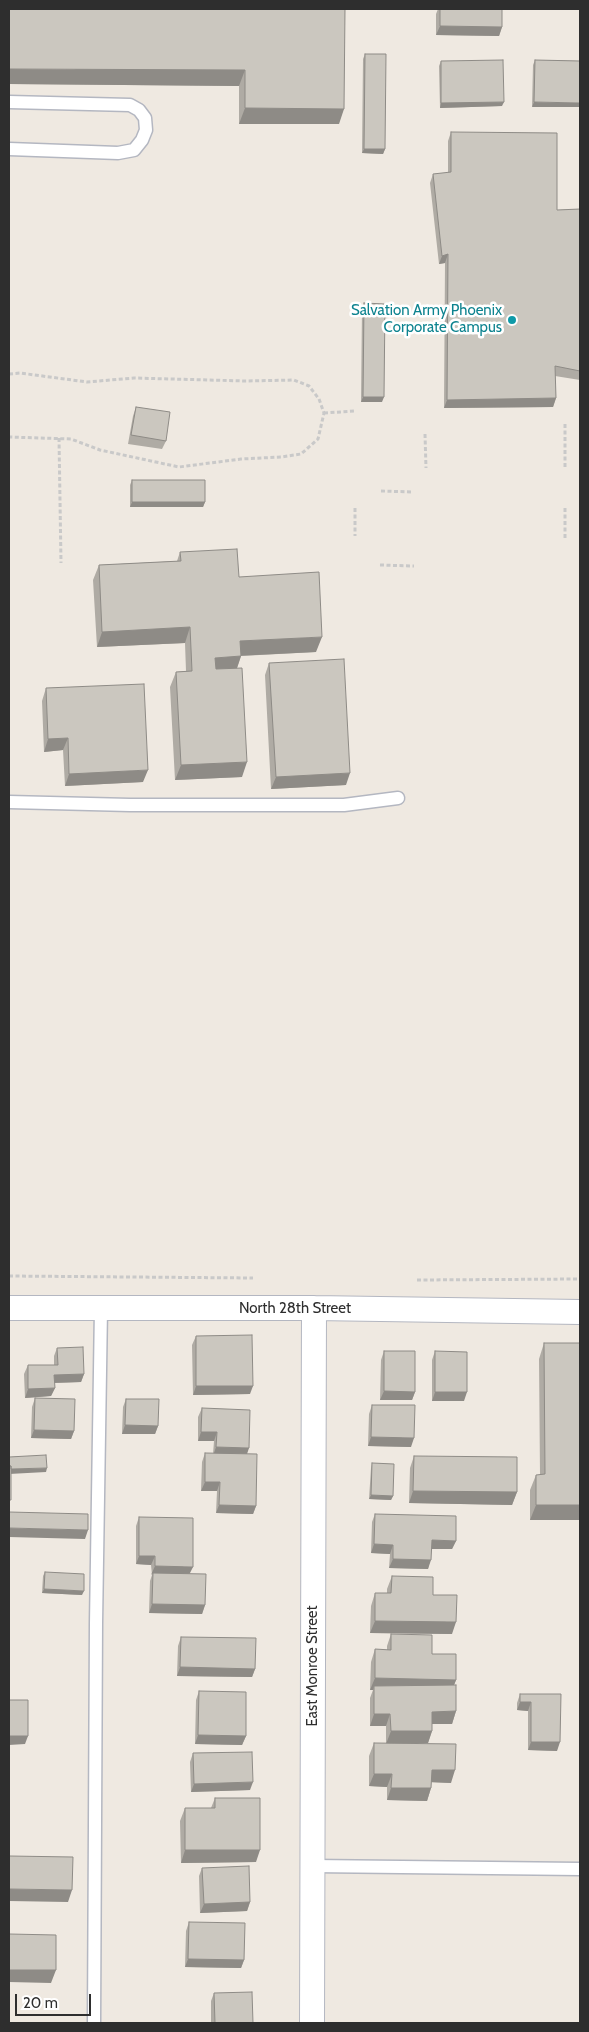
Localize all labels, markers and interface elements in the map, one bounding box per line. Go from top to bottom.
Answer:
place label: Salvation Army Phoenix Corporate Campus [351,302,502,337]
marker: Salvation Army Phoenix Corporate Campus [506,314,518,326]
street label: North 28th Street [239,1300,351,1318]
street label: East Monroe Street [304,1605,322,1727]
scale bar [18,1984,94,2016]
text: 20 m [23,1994,58,2012]

